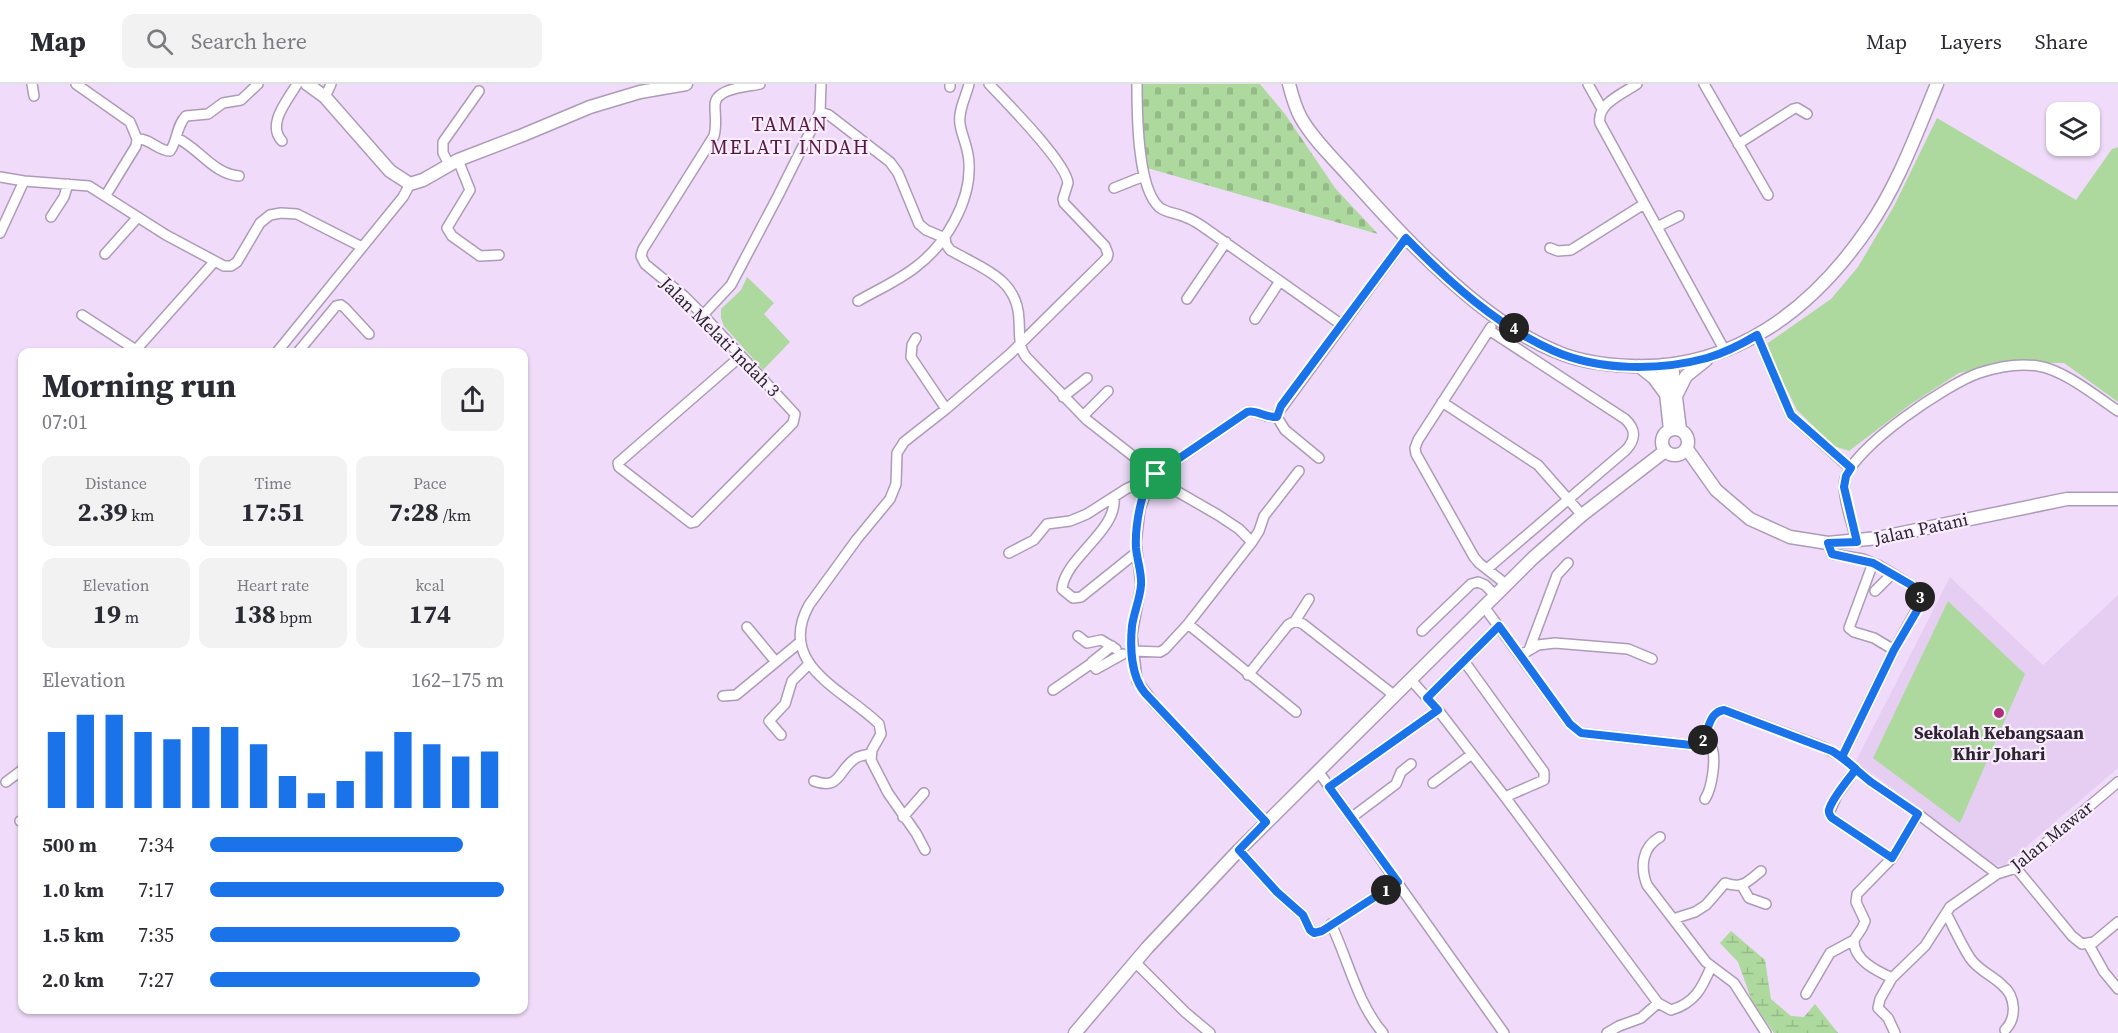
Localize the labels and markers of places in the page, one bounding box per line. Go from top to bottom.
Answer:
pin: 4 [1499,313,1529,343]
pin [1130,448,1181,499]
pin: 3 [1905,582,1935,612]
marker: Sekolah Kebangsaan Khir Johari [1992,706,2006,720]
place label: Sekolah Kebangsaan Khir Johari [1914,720,2084,766]
pin: 2 [1688,725,1718,755]
pin: 1 [1371,875,1401,905]

